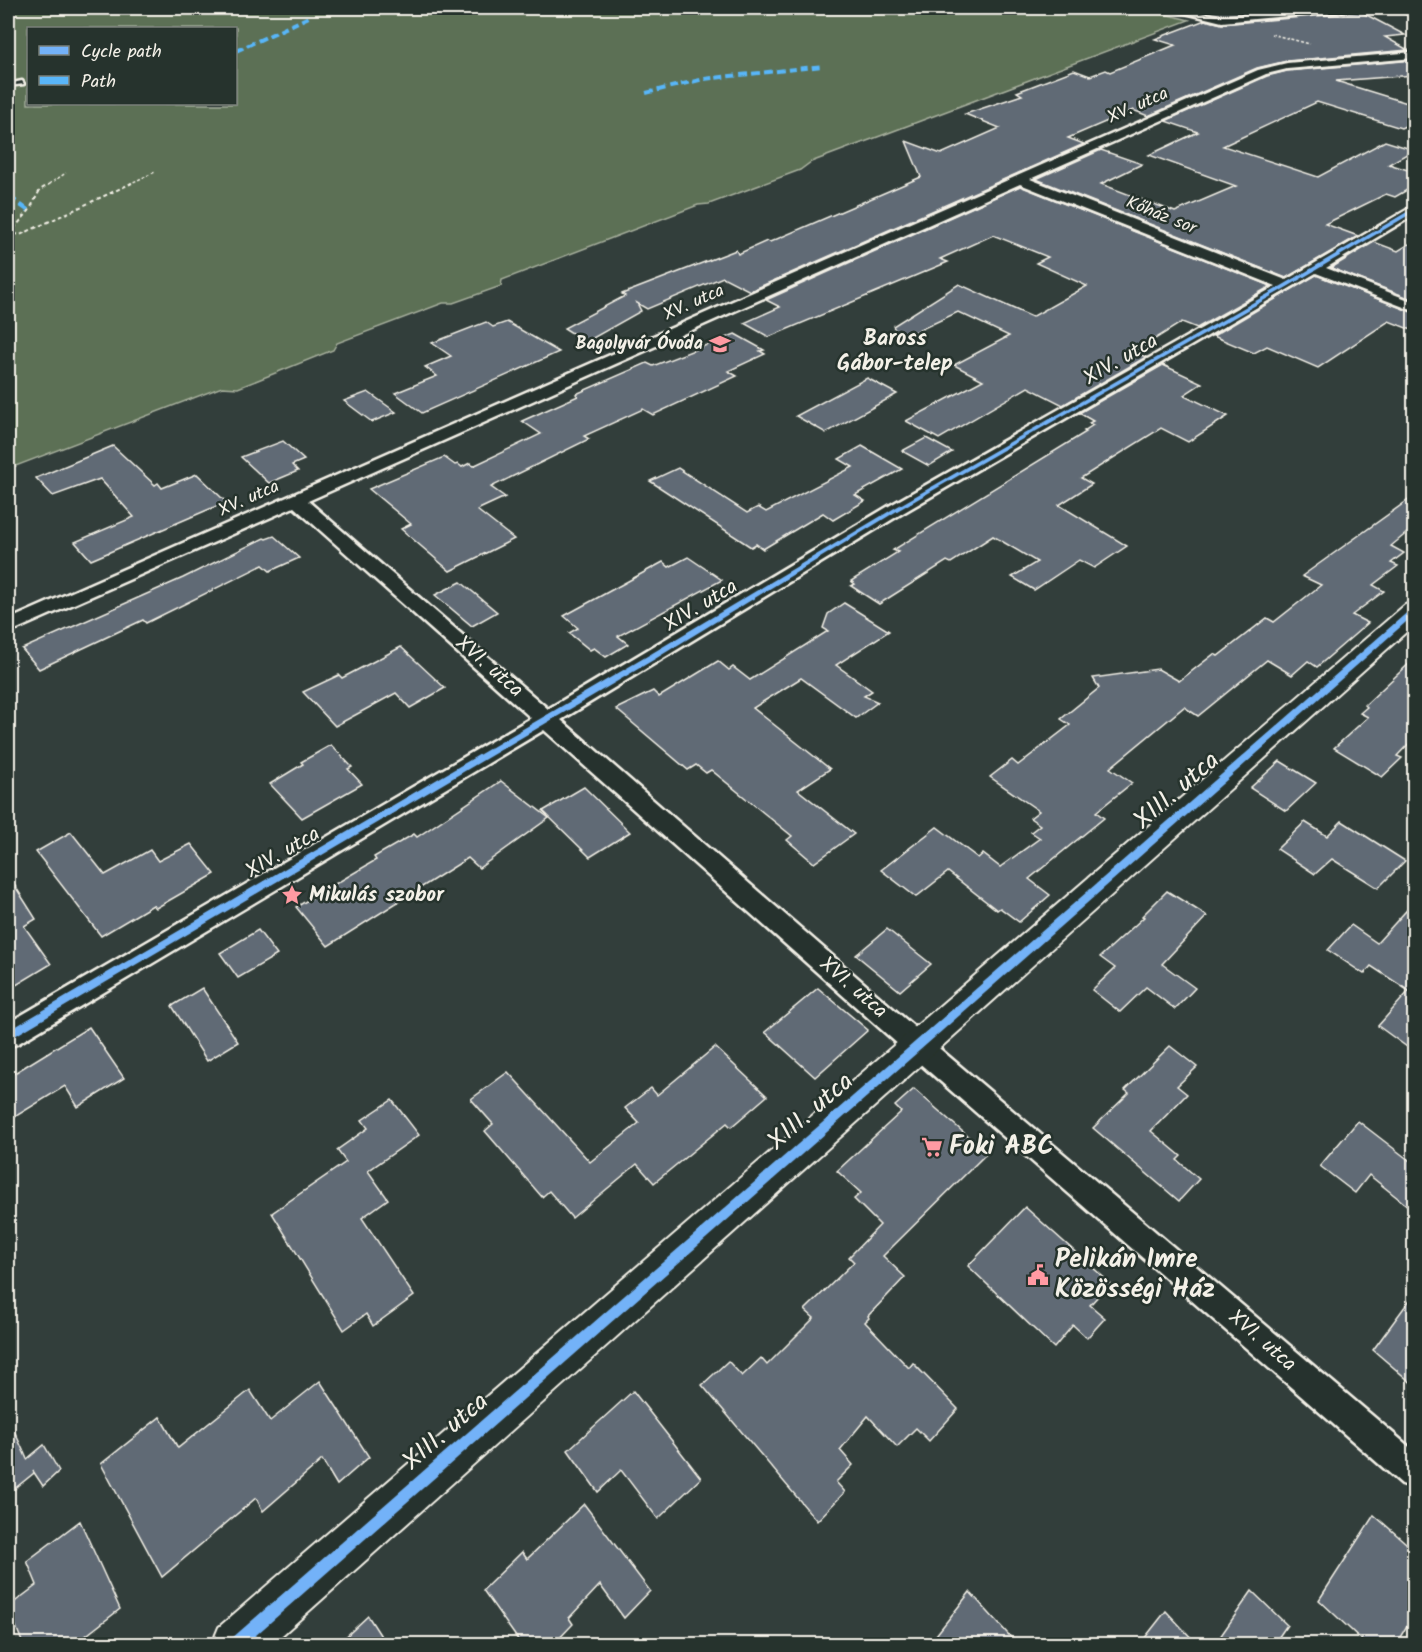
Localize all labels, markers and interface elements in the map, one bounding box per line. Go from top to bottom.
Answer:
legend [27,27,237,105]
text: Cycle path [81,38,162,67]
text: Path [81,68,116,97]
street label: XV. utca [1103,80,1173,132]
street label: Kőház sor [1121,189,1202,244]
street label: XV. utca [659,277,729,329]
district label: Baross Gábor-telep [837,322,953,382]
street label: XIV. utca [1077,325,1165,395]
place label: Bagolyvár Óvoda [575,330,703,359]
school or university icon: Bagolyvár Óvoda [708,332,732,356]
street label: XV. utca [214,473,284,525]
street label: XIV. utca [658,571,744,641]
street label: XVI. utca [447,628,531,706]
street label: XIII. utca [1124,741,1230,841]
street label: XIV. utca [239,818,327,888]
place label: Mikulás szobor [309,879,445,912]
place icon: Mikulás szobor [280,883,304,907]
street label: XVI. utca [811,949,895,1027]
street label: XIII. utca [758,1062,864,1162]
place label: Foki ABC [949,1126,1053,1168]
supermarket icon: Foki ABC [920,1135,944,1159]
place label: Pelikán Imre Közösségi Ház [1055,1239,1215,1311]
public building icon: Pelikán Imre Közösségi Ház [1026,1263,1050,1287]
street label: XVI. utca [1220,1302,1304,1380]
street label: XIII. utca [393,1382,499,1482]

